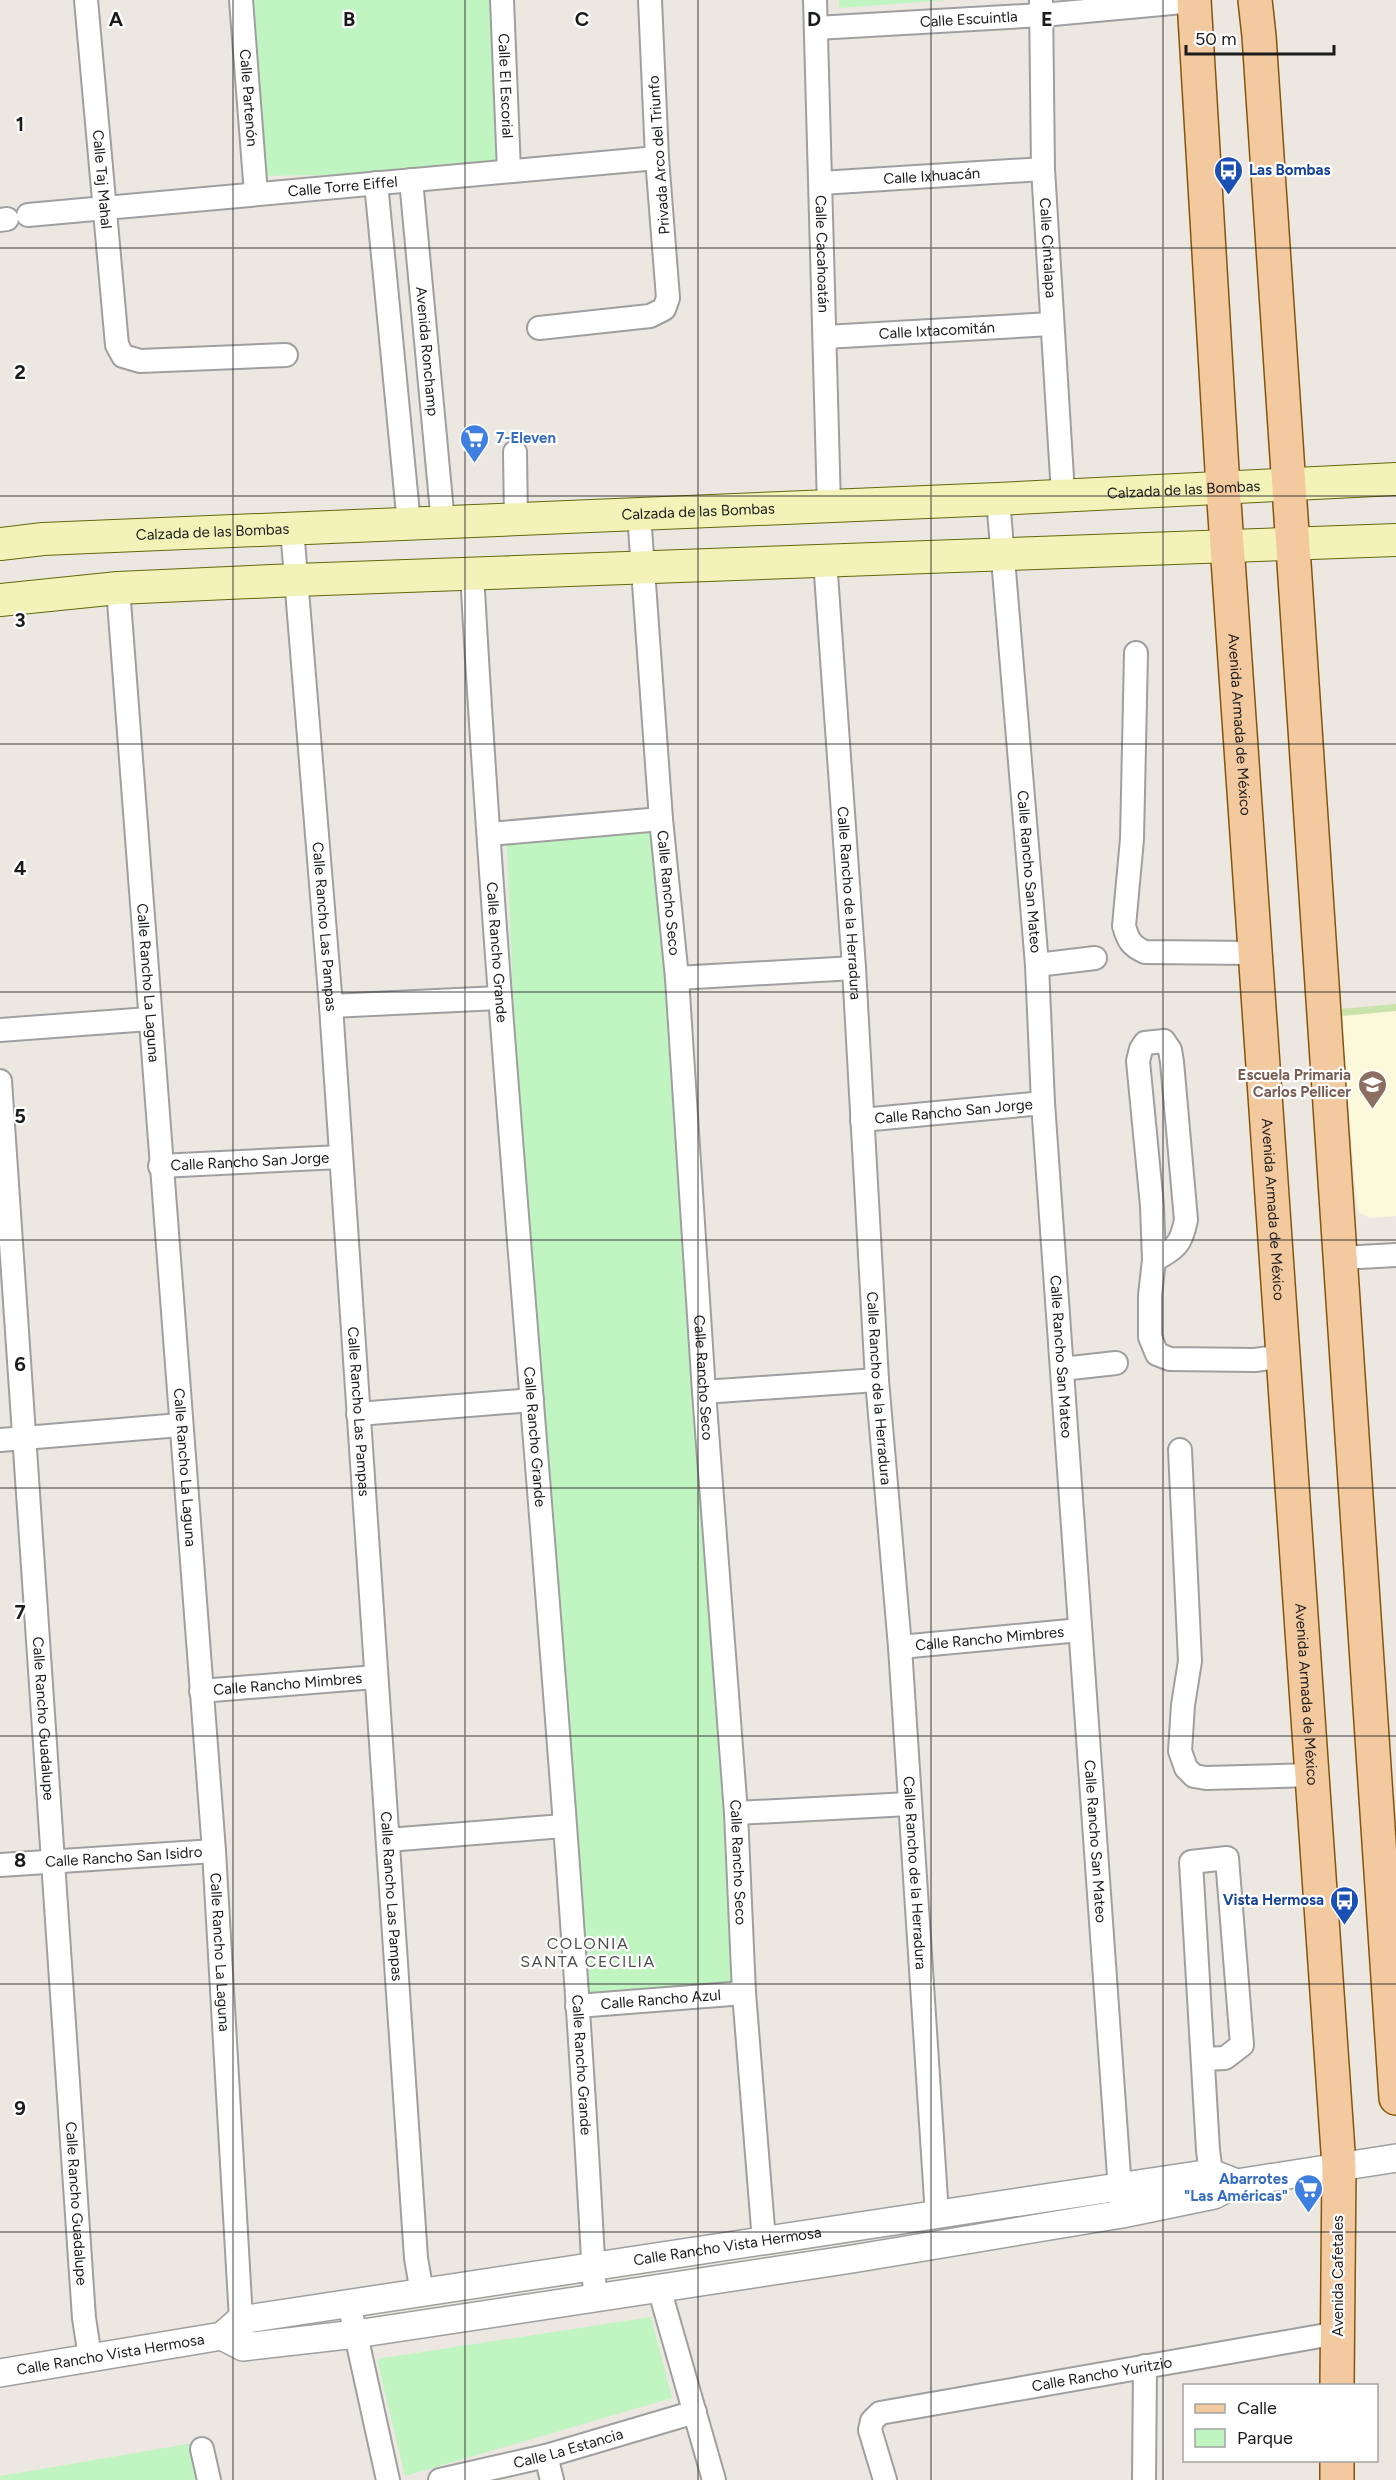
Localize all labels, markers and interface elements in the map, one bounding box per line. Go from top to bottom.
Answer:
text: A [109,7,124,31]
text: B [343,7,355,31]
text: C [575,7,589,31]
text: D [807,7,821,31]
street label: Calle Escuintla [919,7,1018,31]
text: E [1041,7,1053,31]
scale bar [1186,18,1334,56]
text: 50 m [1195,28,1237,50]
street label: Calle El Escorial [494,33,517,139]
street label: Calle Partenón [236,48,261,147]
street label: Privada Arco del Triunfo [644,75,674,235]
text: 1 [16,112,24,136]
street label: Calle Taj Mahal [89,129,116,230]
bus stop icon: Las Bombas [1212,154,1244,196]
place label: Las Bombas [1249,161,1331,179]
street label: Calle Ixhuacán [883,164,981,188]
street label: Calle Torre Eiffel [287,173,398,200]
street label: Calle Cacahoatán [811,195,833,313]
street label: Calle Cintalapa [1036,197,1060,299]
street label: Avenida Ronchamp [412,286,442,417]
street label: Calle Ixtacomitán [878,318,995,343]
text: 2 [14,360,26,384]
supermarket icon: 7-Eleven [459,422,491,464]
place label: 7-Eleven [496,429,556,447]
street label: Calzada de las Bombas [1107,477,1261,503]
street label: Calzada de las Bombas [621,499,775,524]
street label: Calzada de las Bombas [136,520,290,544]
text: 3 [14,608,26,632]
street label: Avenida Armada de México [1224,633,1255,817]
street label: Calle Rancho San Mateo [1013,790,1045,954]
street label: Calle Rancho de la Herradura [834,806,865,1000]
street label: Calle Rancho Seco [653,829,684,957]
street label: Calle Rancho Las Pampas [309,841,340,1012]
text: 4 [14,856,27,880]
street label: Calle Rancho Grande [483,881,511,1023]
street label: Calle Rancho La Laguna [133,903,163,1063]
place label: Escuela Primaria Carlos Pellicer [1238,1066,1351,1101]
school or university icon: Escuela Primaria Carlos Pellicer [1356,1068,1388,1110]
street label: Calle Rancho San Jorge [874,1095,1034,1128]
text: 5 [14,1104,26,1128]
street label: Avenida Armada de México [1258,1118,1288,1301]
street label: Calle Rancho San Jorge [170,1149,330,1174]
street label: Calle Rancho San Mateo [1046,1275,1076,1439]
street label: Calle Rancho de la Herradura [863,1291,895,1486]
street label: Calle Rancho Seco [690,1314,717,1441]
street label: Calle Rancho Las Pampas [344,1326,373,1497]
text: 6 [14,1352,26,1376]
street label: Calle Rancho Grande [520,1366,549,1508]
street label: Calle Rancho La Laguna [170,1387,200,1548]
text: 7 [14,1600,26,1624]
street label: Avenida Armada de México [1291,1603,1322,1786]
street label: Calle Rancho Mimbres [914,1623,1065,1655]
street label: Calle Rancho Guadalupe [29,1636,58,1801]
street label: Calle Rancho Mimbres [213,1669,363,1699]
street label: Calle Rancho San Mateo [1081,1759,1110,1924]
street label: Calle Rancho de la Herradura [899,1775,930,1970]
street label: Calle Rancho Seco [726,1799,750,1926]
street label: Calle Rancho Las Pampas [377,1811,406,1982]
street label: Calle Rancho San Isidro [45,1843,203,1871]
text: 8 [14,1848,26,1872]
street label: Calle Rancho La Laguna [206,1872,233,2032]
bus stop icon: Vista Hermosa [1329,1884,1361,1926]
place label: Vista Hermosa [1223,1891,1324,1909]
district label: COLONIA SANTA CECILIA [520,1934,656,1971]
street label: Calle Rancho Azul [600,1986,722,2013]
street label: Calle Rancho Grande [568,1994,595,2136]
text: 9 [14,2096,26,2120]
street label: Calle Rancho Guadalupe [62,2121,91,2286]
place label: Abarrotes "Las Américas" [1184,2170,1288,2205]
supermarket icon: Abarrotes "Las Américas" [1293,2172,1325,2214]
street label: Avenida Cafetales [1329,2215,1347,2337]
street label: Calle Rancho Vista Hermosa [632,2223,823,2269]
street label: Calle Rancho Vista Hermosa [15,2330,206,2379]
street label: Calle Rancho Yuritzio [1030,2353,1174,2395]
legend [1183,2384,1378,2462]
text: Calle [1237,2397,1277,2419]
street label: Calle La Estancia [512,2425,625,2472]
text: Parque [1237,2427,1293,2449]

